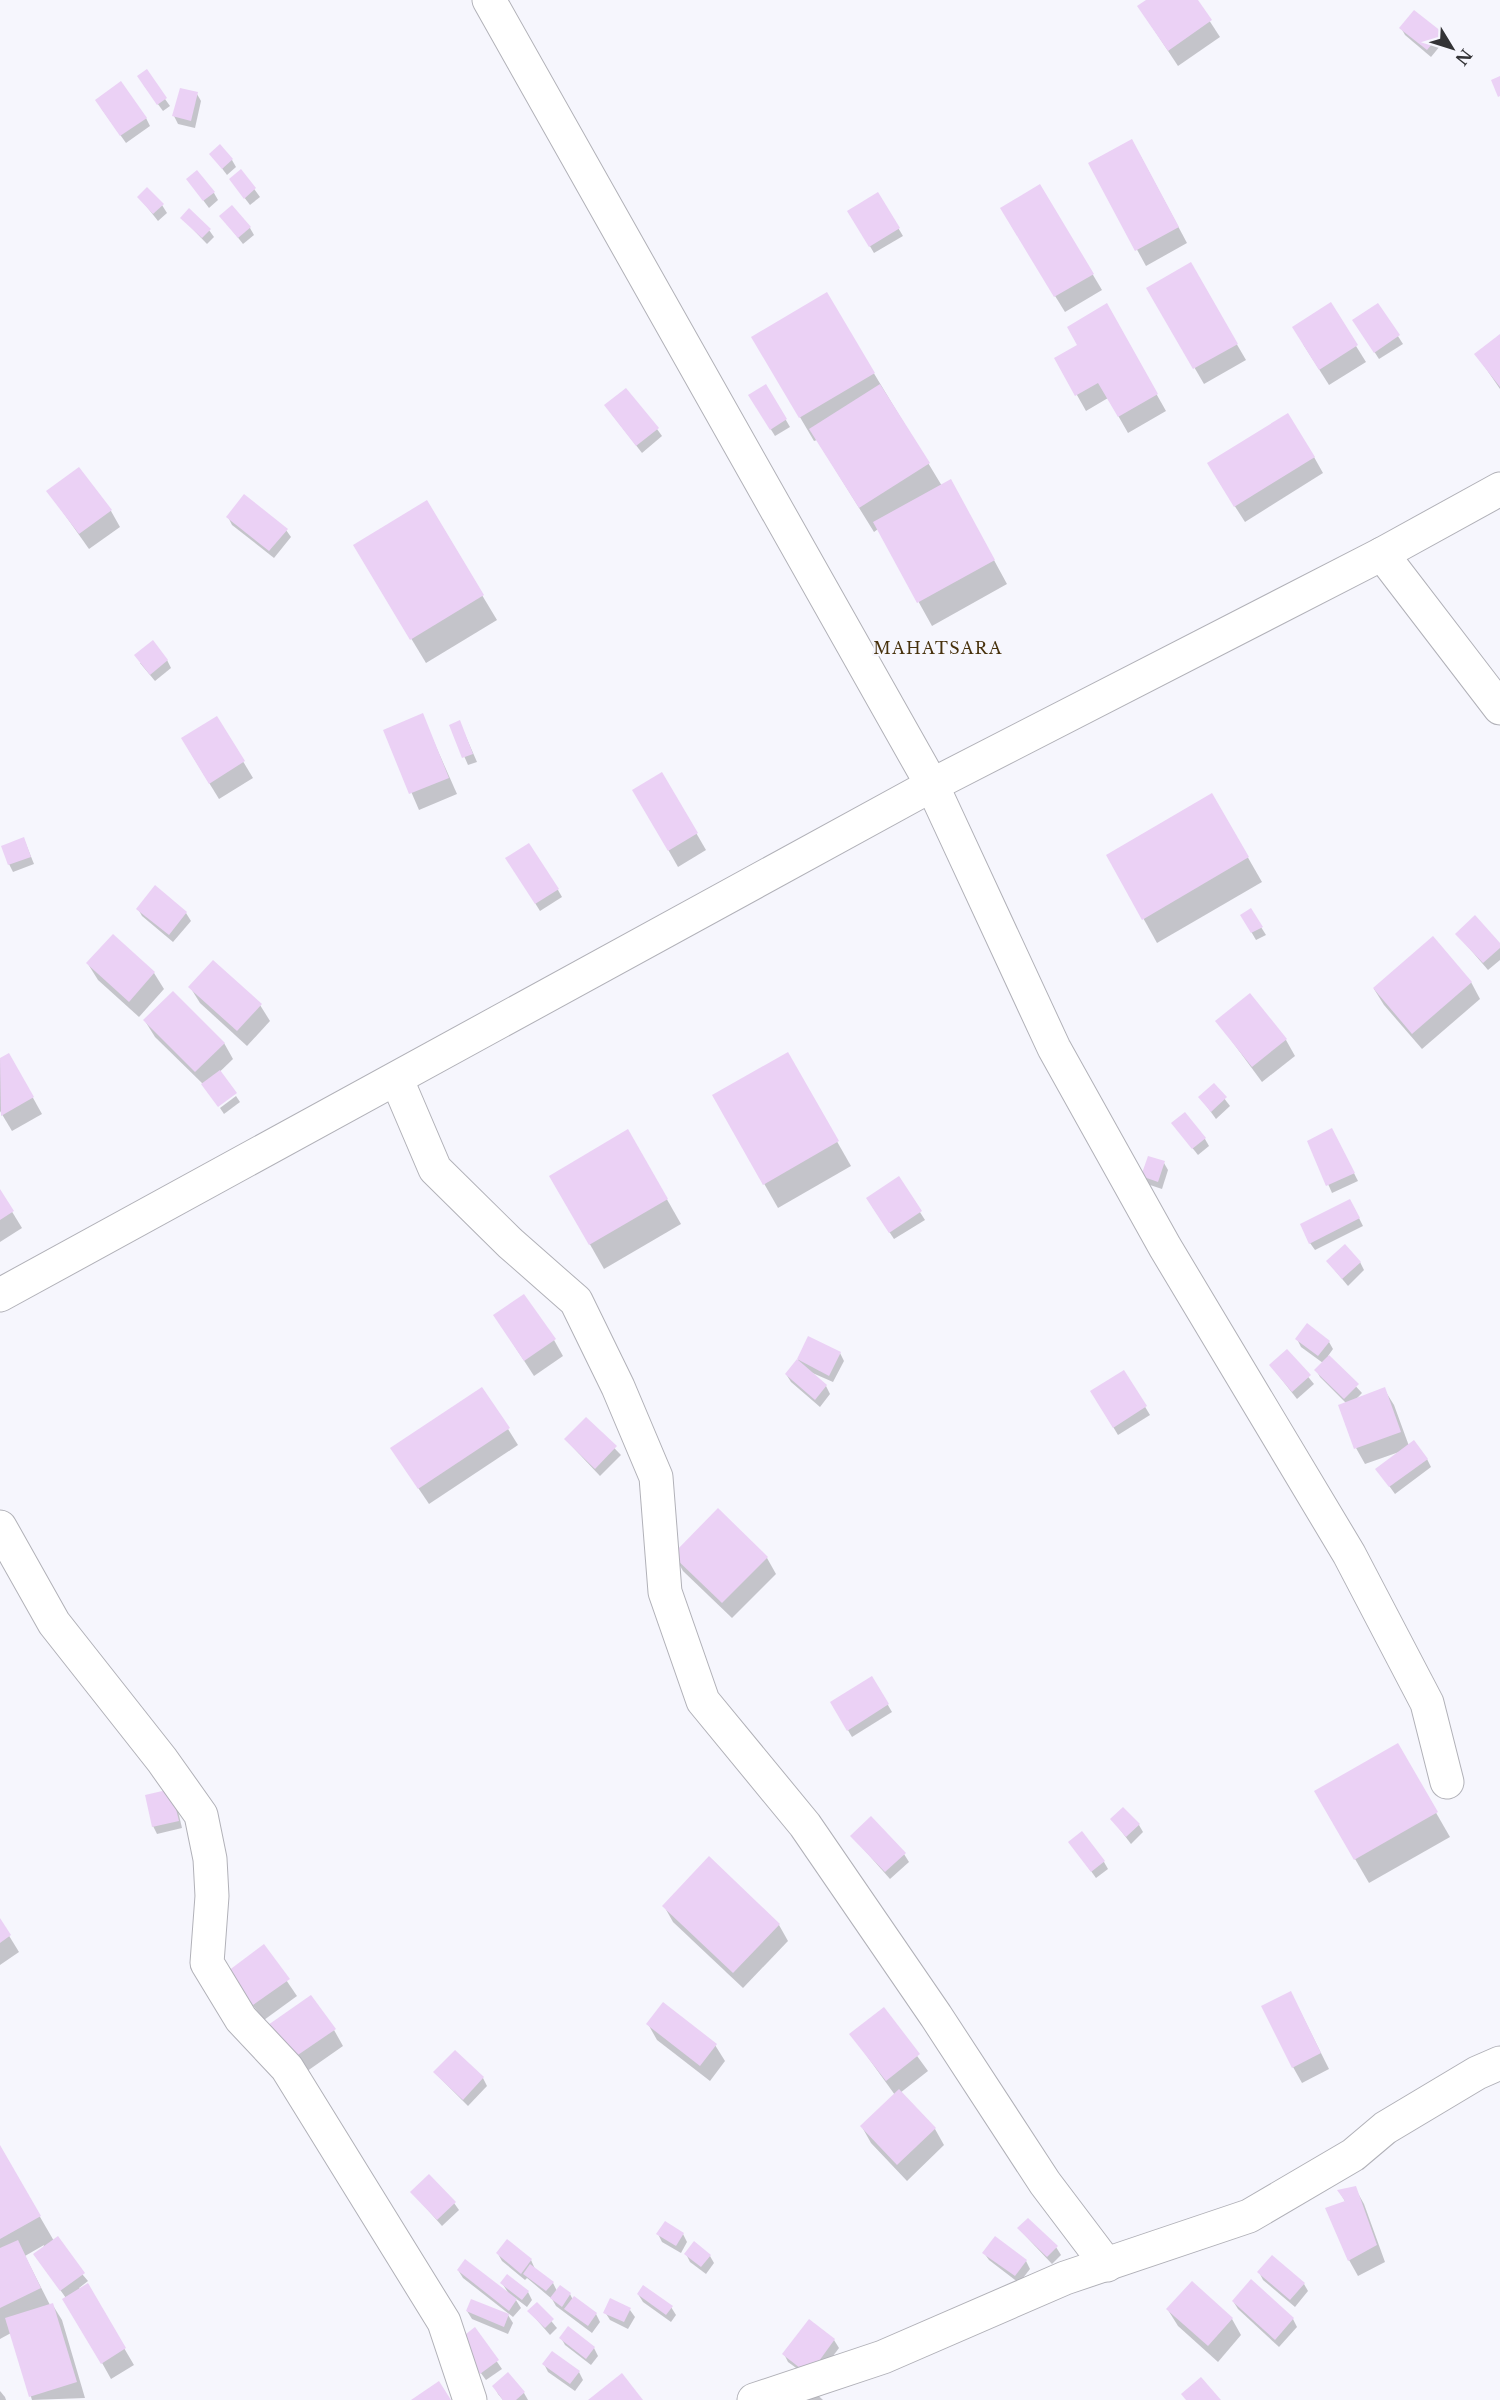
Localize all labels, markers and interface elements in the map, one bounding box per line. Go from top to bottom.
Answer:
north arrow [1422,18,1482,78]
text: N [1451,45,1476,69]
district label: MAHATSARA [873,638,1003,658]

